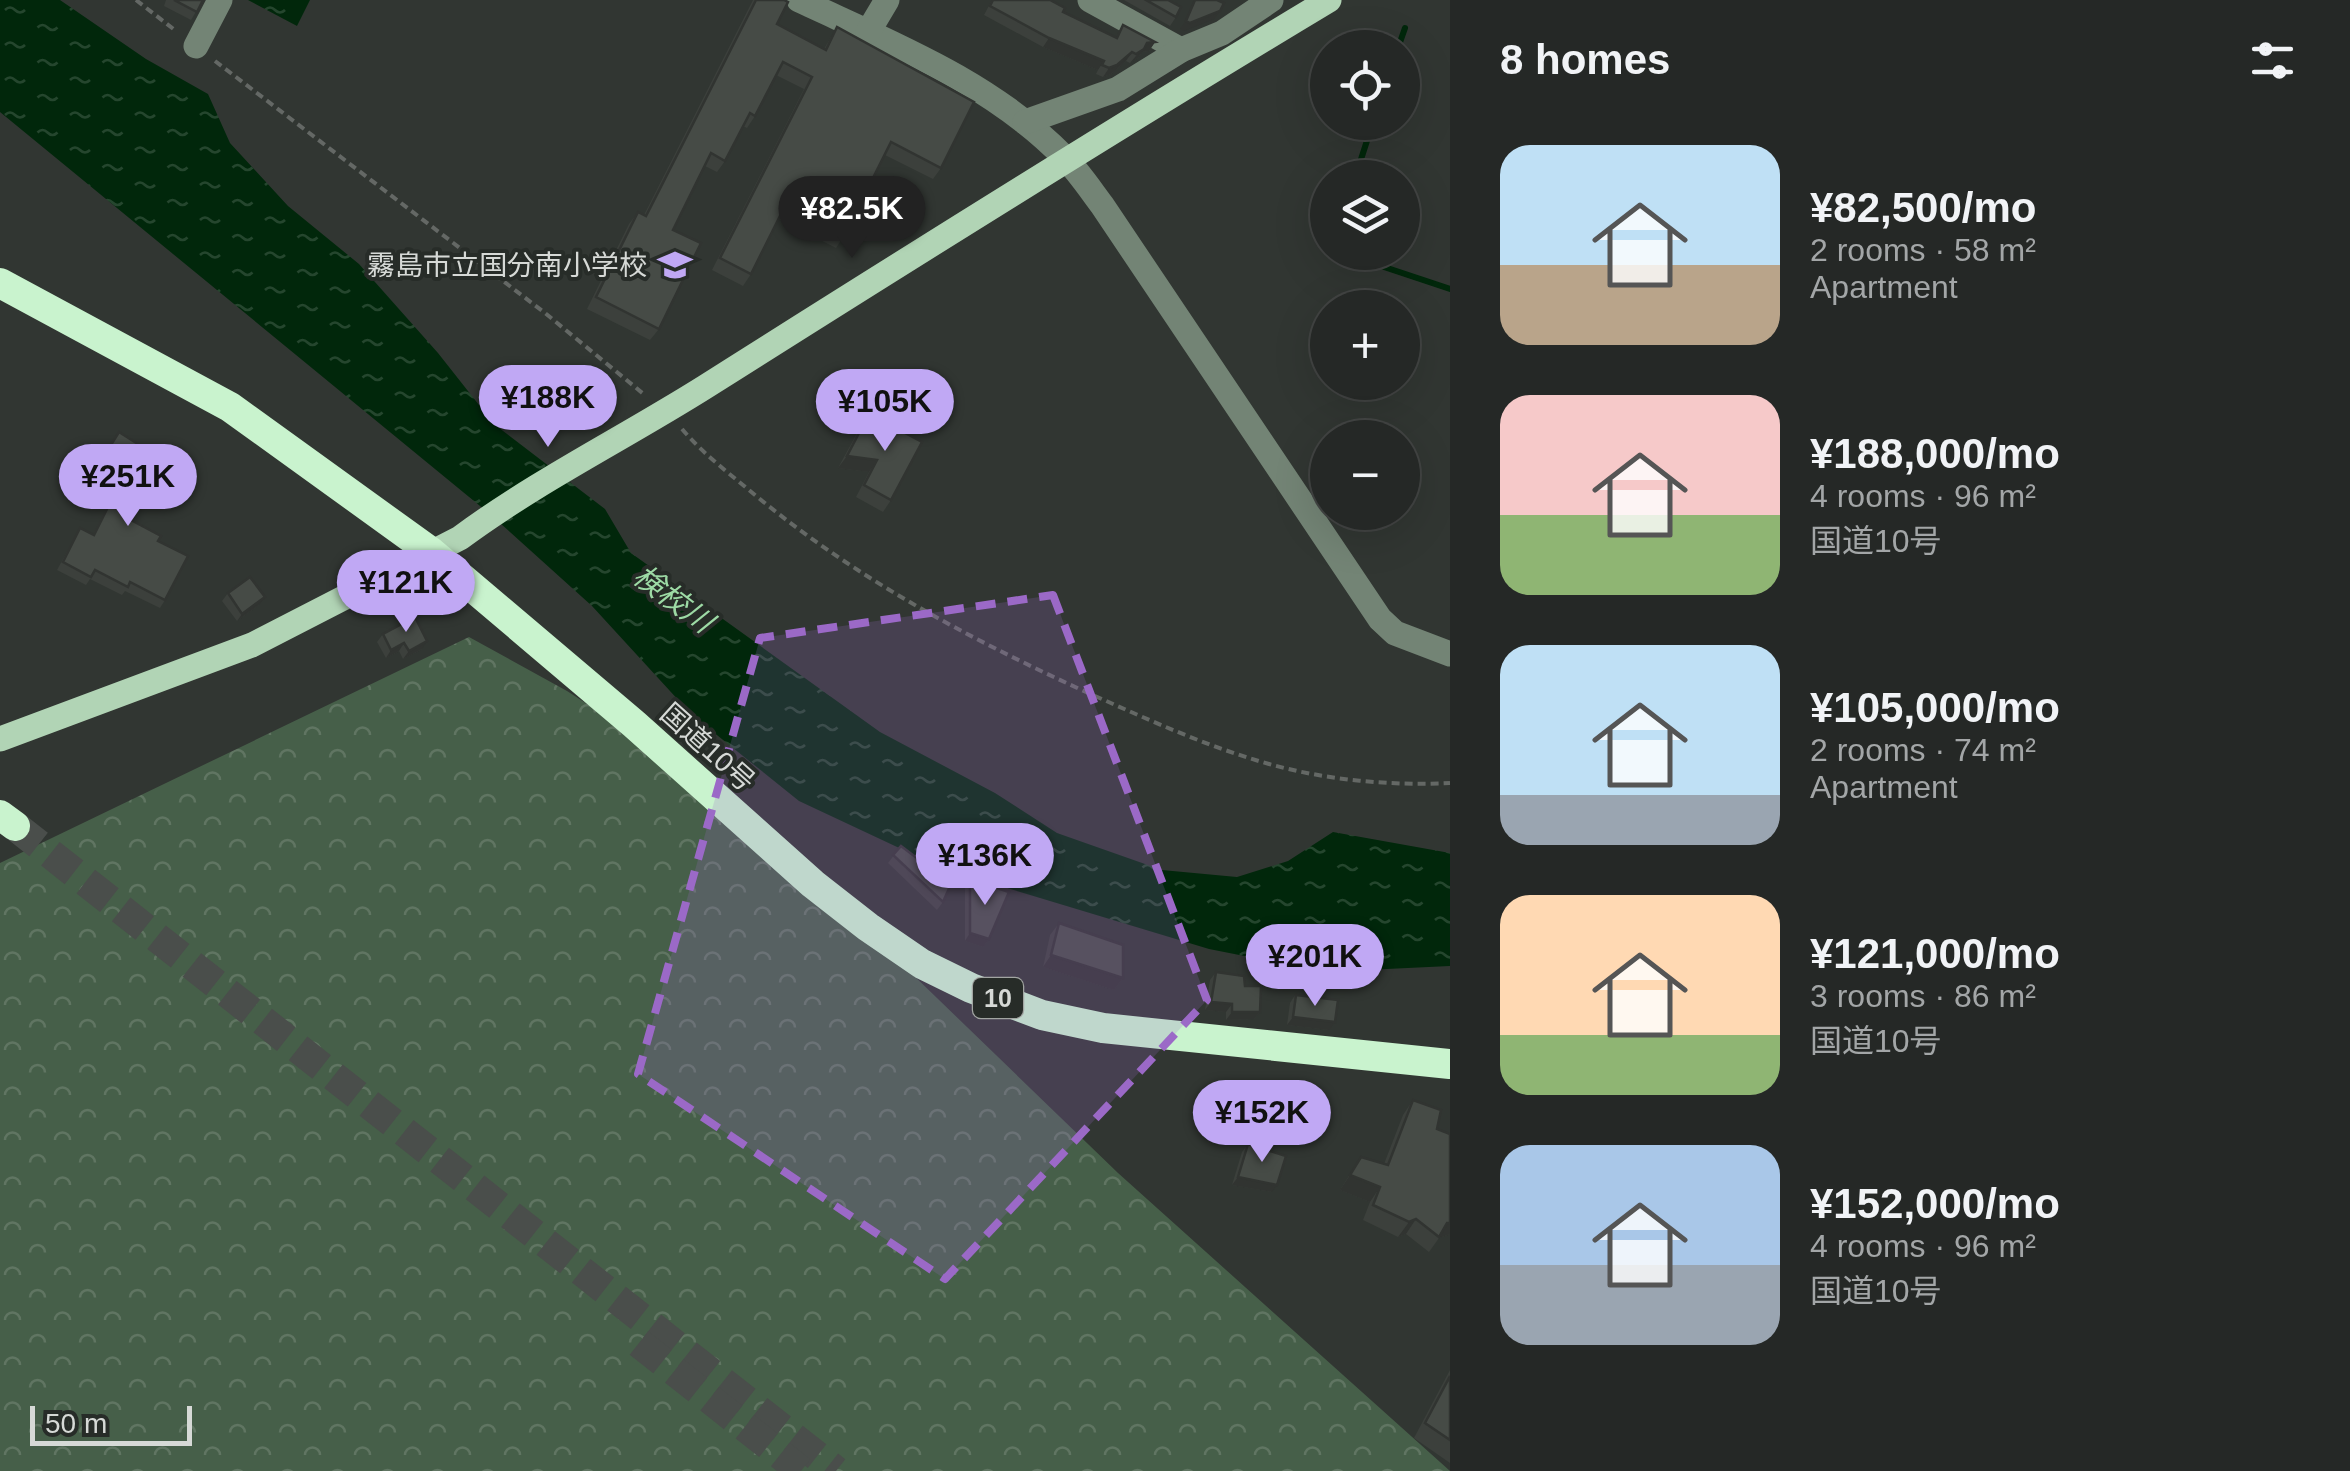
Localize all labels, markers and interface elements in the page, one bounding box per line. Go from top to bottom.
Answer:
map controls [1310,30,1420,530]
button: locate [1310,30,1420,140]
icon: filters [2245,33,2300,88]
text: 8 homes [1500,36,1670,83]
button: layers [1310,160,1420,270]
pin: ¥82.5K [771,176,933,261]
text: ¥82,500/mo [1810,184,2037,231]
icon: home [1580,185,1700,305]
text: ¥82.5K [800,190,904,226]
text: 2 rooms · 58 m² [1810,232,2036,268]
school or university icon: 霧島市立国分南小学校 [656,246,694,284]
place label: 霧島市立国分南小学校 [367,250,647,281]
text: Apartment [1810,269,1958,305]
button: + [1310,290,1420,400]
pin: ¥188K [478,365,618,450]
pin: ¥105K [815,369,955,454]
text: ¥188K [501,379,595,415]
text: ¥105K [838,383,932,419]
button: − [1310,420,1420,530]
text: ¥188,000/mo [1810,430,2060,477]
icon: home [1580,435,1700,555]
pin: ¥251K [58,444,198,529]
text: ¥251K [81,458,175,494]
text: 4 rooms · 96 m² [1810,478,2036,514]
text: 国道10号 [1810,523,1942,559]
pin: ¥121K [336,550,476,635]
water label: 検校川 [627,558,722,641]
text: ¥121K [359,564,453,600]
text: ¥105,000/mo [1810,684,2060,731]
icon: home [1580,685,1700,805]
street label: 国道10号 [655,697,761,797]
text: 2 rooms · 74 m² [1810,732,2036,768]
text: Apartment [1810,769,1958,805]
pin: ¥136K [915,823,1055,908]
text: ¥136K [938,837,1032,873]
pin: ¥201K [1245,924,1385,1009]
text: ¥121,000/mo [1810,930,2060,977]
icon: home [1580,935,1700,1055]
text: ¥201K [1268,938,1362,974]
road number: 10 [973,978,1023,1018]
text: 3 rooms · 86 m² [1810,978,2036,1014]
text: 国道10号 [1810,1023,1942,1059]
pin: ¥152K [1192,1080,1332,1165]
text: ¥152K [1215,1094,1309,1130]
text: ¥152,000/mo [1810,1180,2060,1227]
icon: home [1580,1185,1700,1305]
text: 4 rooms · 96 m² [1810,1228,2036,1264]
text: 国道10号 [1810,1273,1942,1309]
scale bar [30,1401,192,1446]
text: 50 m [45,1408,107,1439]

